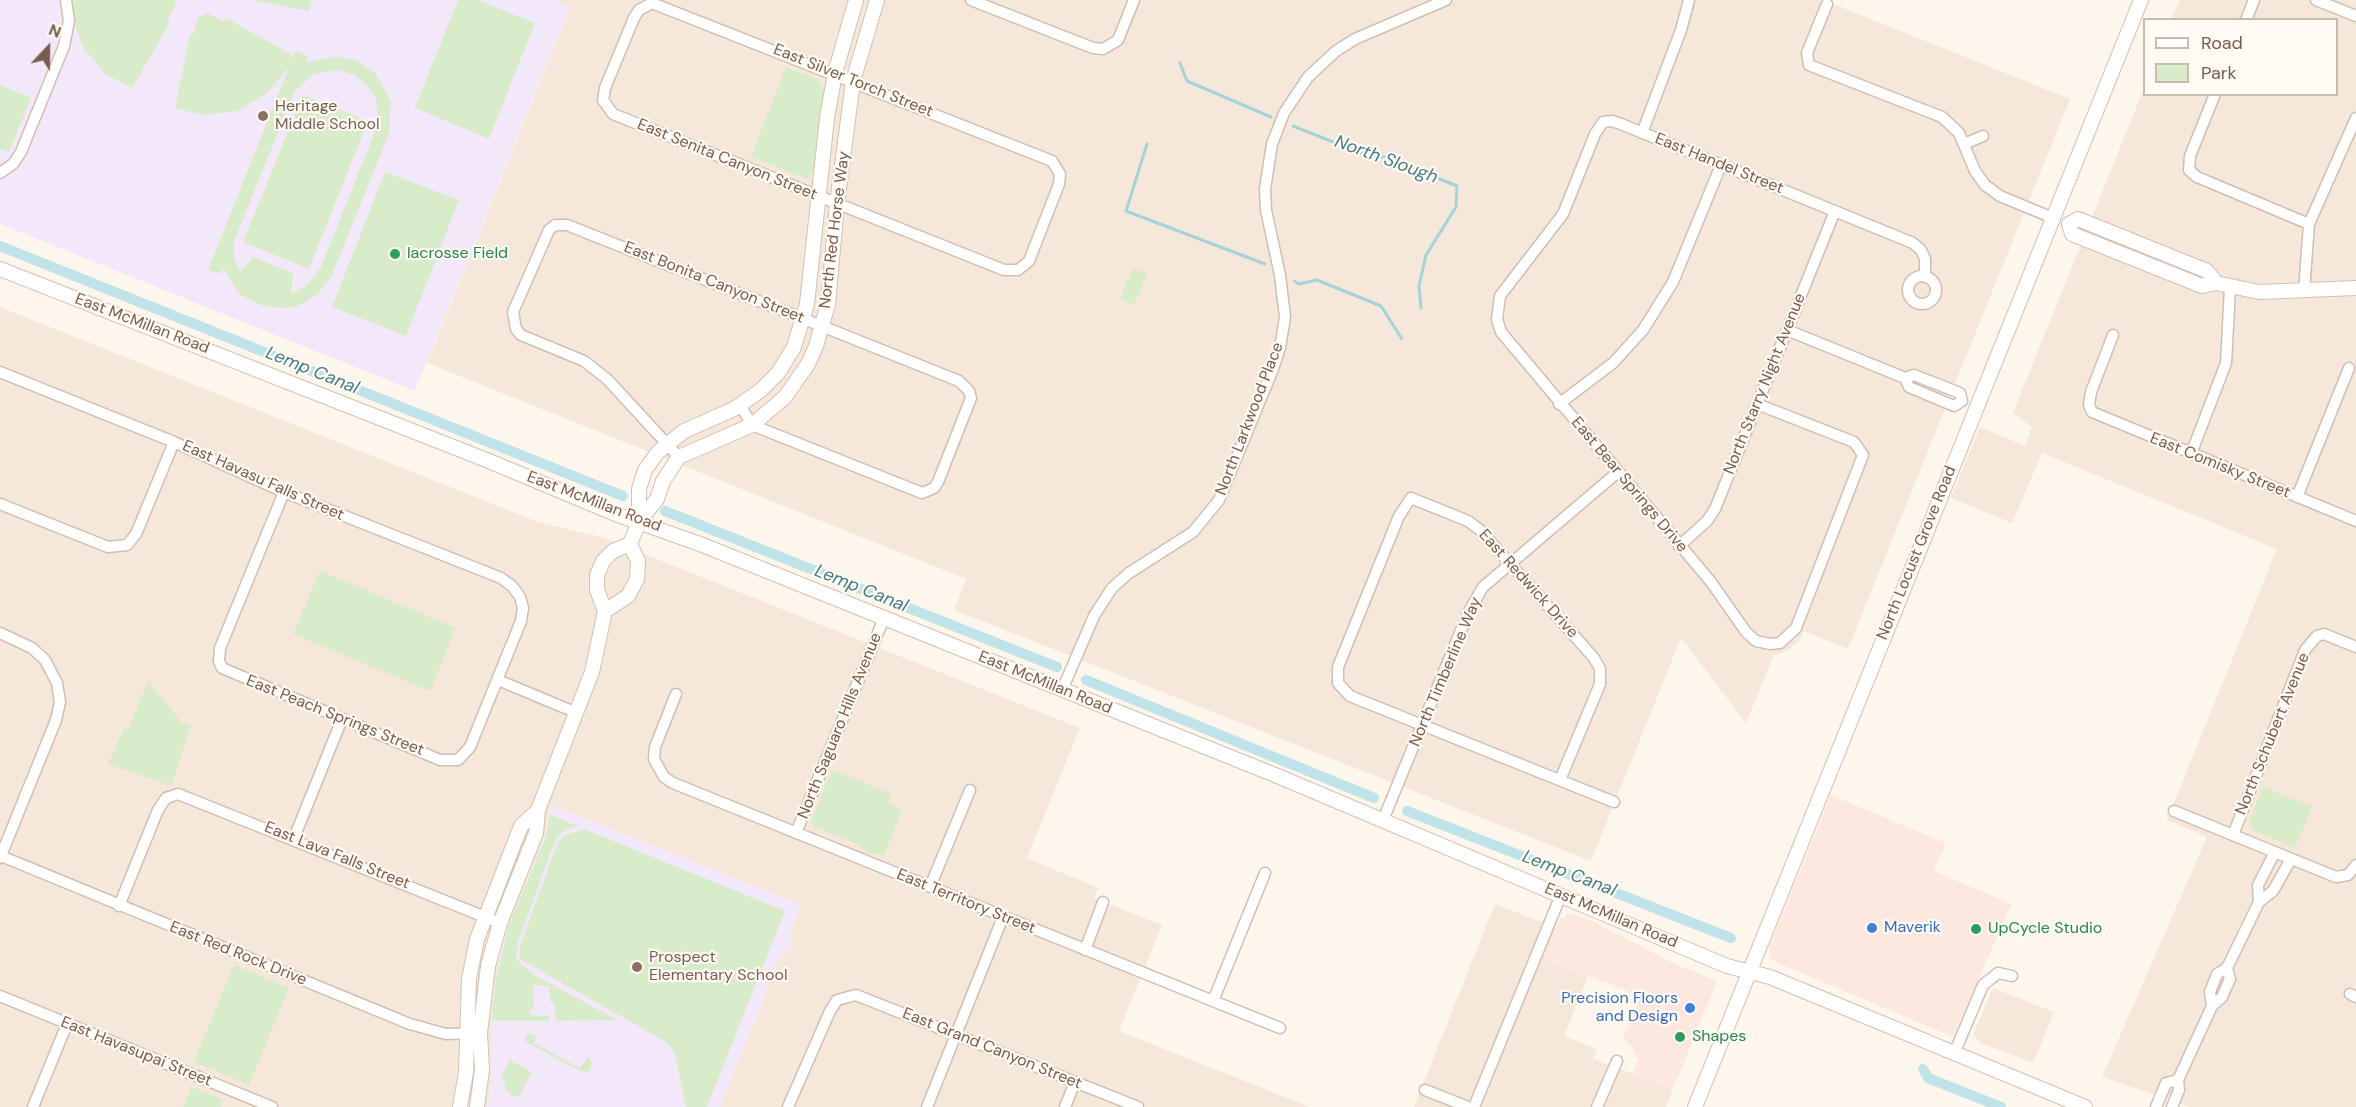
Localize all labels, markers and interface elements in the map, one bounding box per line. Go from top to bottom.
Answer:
north arrow [18,18,78,78]
legend [2143,18,2338,96]
text: N [46,19,64,43]
text: Road [2201,31,2243,55]
street label: East Silver Torch Street [770,40,936,122]
text: Park [2201,61,2237,85]
place label: Heritage Middle School [275,97,379,135]
marker: Heritage Middle School [256,109,270,123]
street label: East Senita Canyon Street [634,115,820,205]
street label: East Handel Street [1652,129,1786,199]
water label: North Slough [1331,131,1441,189]
street label: North Red Horse Way [816,150,854,310]
street label: East Bonita Canyon Street [621,238,807,328]
place label: lacrosse Field [407,244,508,264]
marker: lacrosse Field [388,247,402,261]
street label: East McMillan Road [72,290,212,358]
street label: North Starry Night Avenue [1720,291,1810,477]
street label: North Larkwood Place [1212,340,1288,498]
water label: Lemp Canal [262,342,362,400]
street label: East Bear Springs Drive [1567,413,1691,557]
street label: East Comisky Street [2147,429,2293,503]
street label: East Havasu Falls Street [179,437,347,525]
street label: North Locust Grove Road [1873,463,1961,643]
street label: East McMillan Road [524,468,664,536]
street label: East Redwick Drive [1474,526,1582,642]
water label: Lemp Canal [811,560,911,618]
street label: North Timberline Way [1406,594,1486,750]
street label: North Saguaro Hills Avenue [794,630,886,822]
street label: East McMillan Road [975,647,1115,719]
street label: North Schubert Avenue [2232,650,2314,818]
street label: East Peach Springs Street [243,672,427,760]
street label: East Lava Falls Street [261,818,413,894]
water label: Lemp Canal [1519,846,1619,902]
street label: East Territory Street [894,865,1038,939]
street label: East McMillan Road [1542,879,1680,953]
street label: East Red Rock Drive [167,918,309,990]
place label: Maverik [1884,918,1941,938]
place label: UpCycle Studio [1988,919,2102,939]
marker: Maverik [1865,921,1879,935]
marker: UpCycle Studio [1969,922,1983,936]
place label: Prospect Elementary School [649,948,787,986]
marker: Prospect Elementary School [630,960,644,974]
place label: Precision Floors and Design [1561,989,1678,1027]
marker: Precision Floors and Design [1683,1001,1697,1015]
street label: East Grand Canyon Street [900,1004,1084,1094]
street label: East Havasupai Street [58,1013,214,1091]
place label: Shapes [1692,1027,1746,1047]
marker: Shapes [1673,1030,1687,1044]

